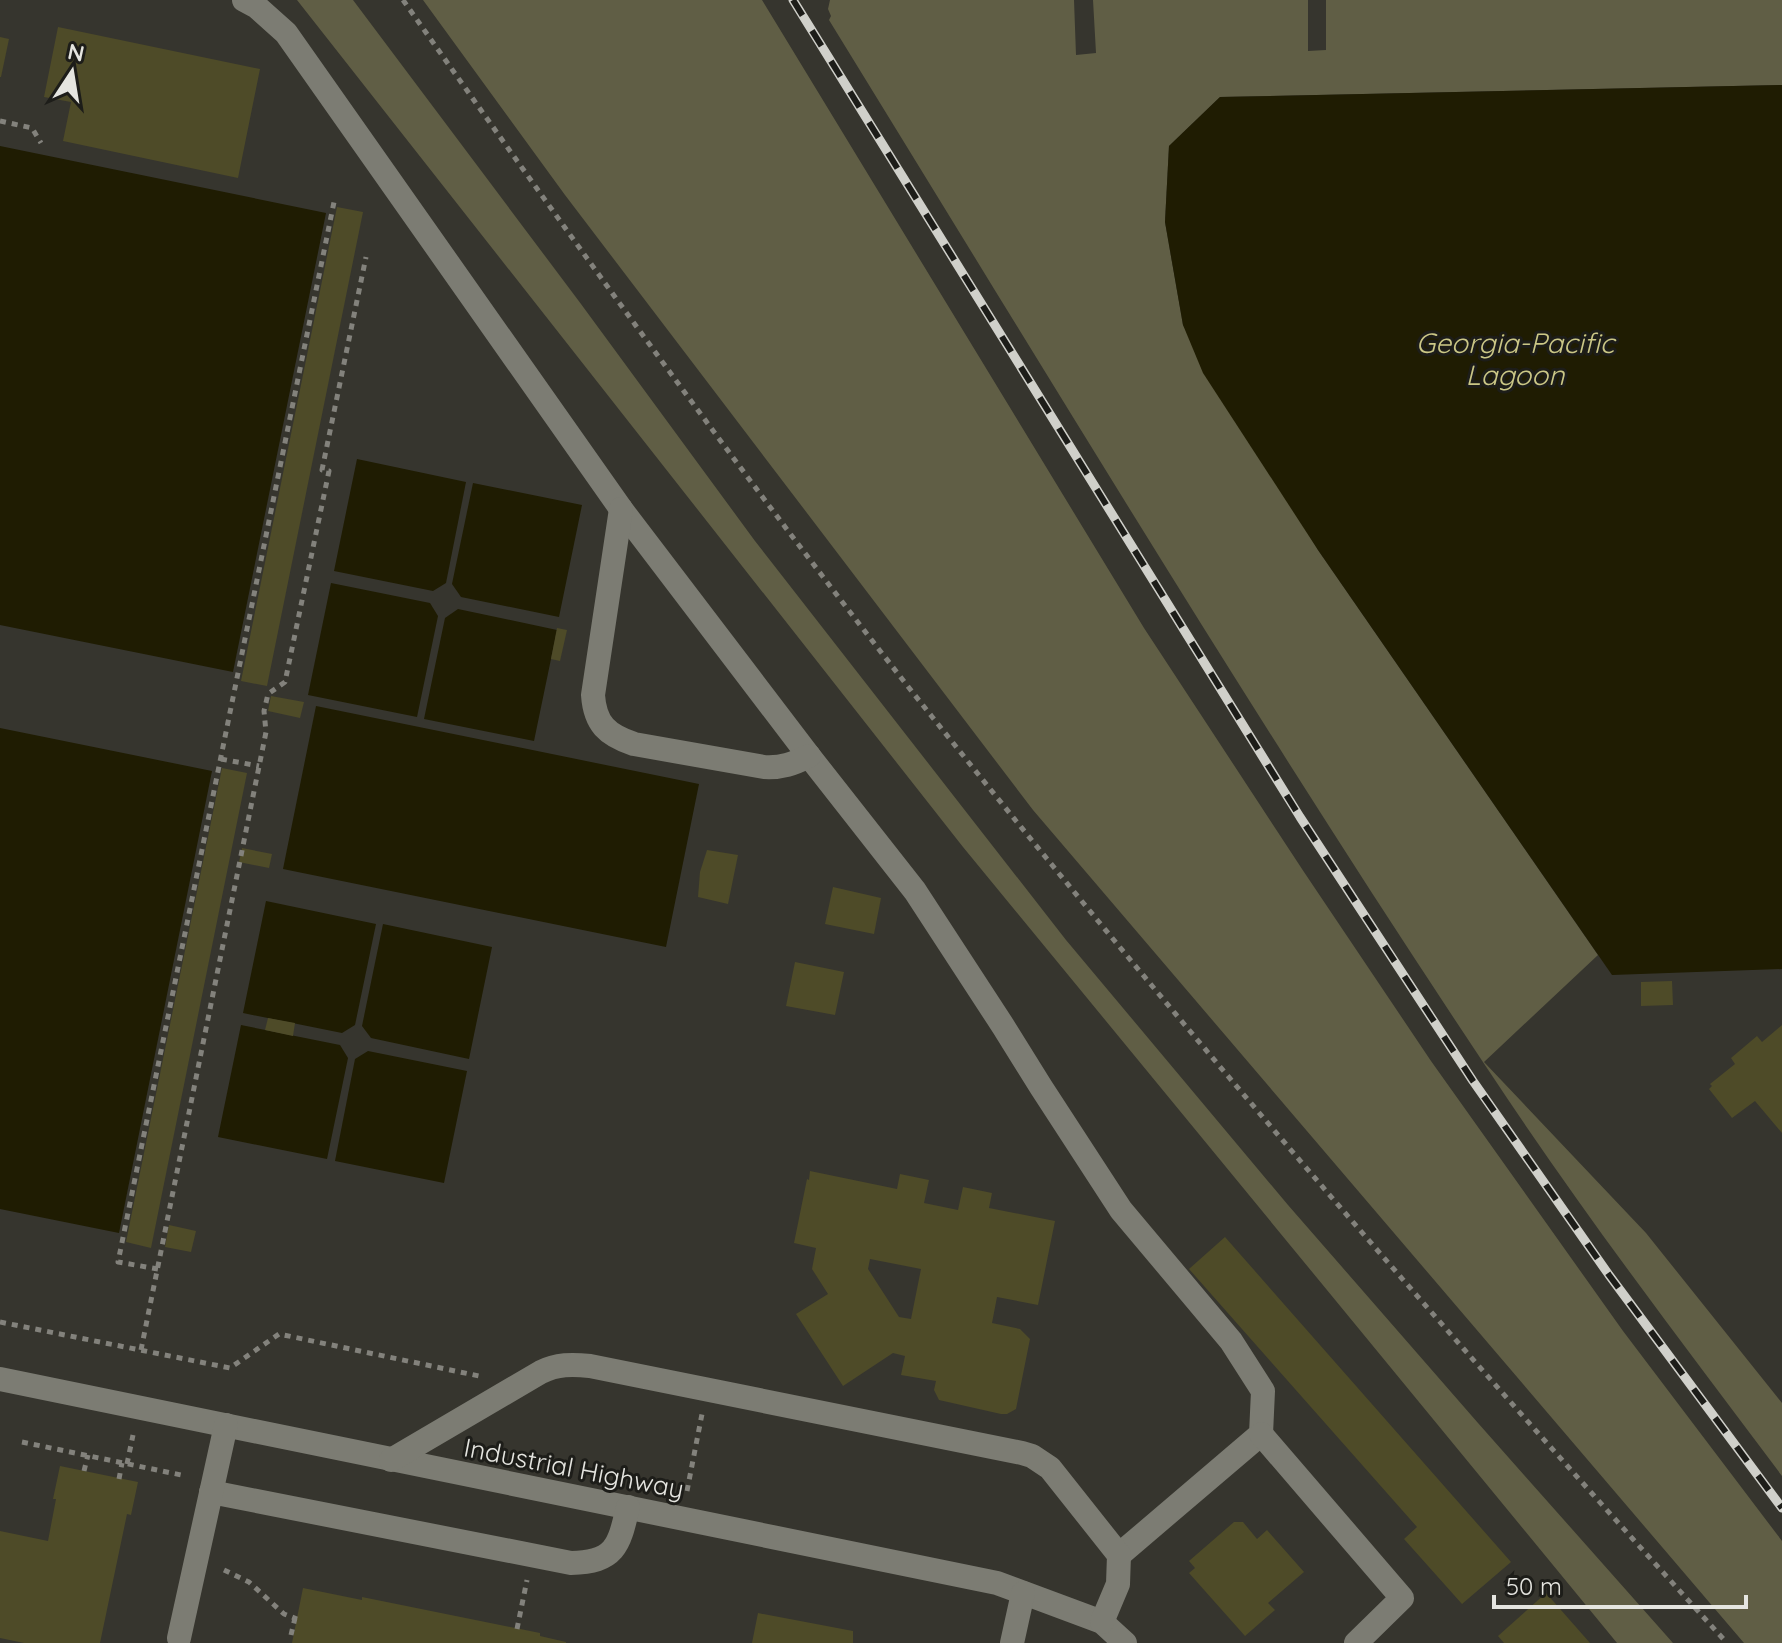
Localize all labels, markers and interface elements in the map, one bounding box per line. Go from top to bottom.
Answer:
north arrow [32,32,112,112]
text: N [65,37,87,68]
water label: Georgia-Pacific Lagoon [1416,325,1617,392]
street label: Industrial Highway [461,1430,687,1506]
scale bar [1494,1559,1746,1609]
text: 50 m [1506,1571,1562,1601]

